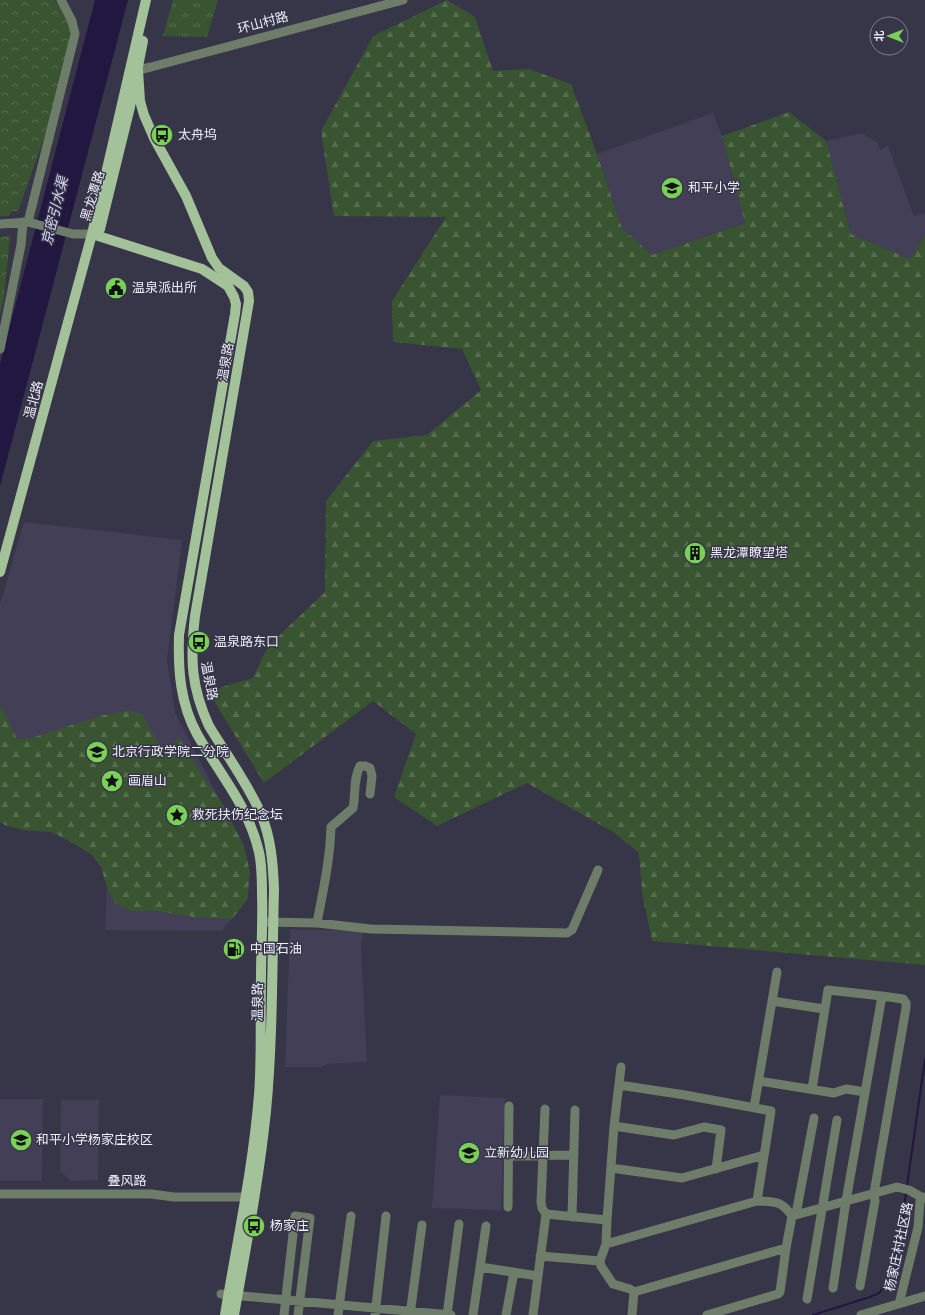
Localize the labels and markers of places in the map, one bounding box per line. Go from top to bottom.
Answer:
bus stop icon: 太舟坞 [149,122,175,148]
place label: 太舟坞 [178,127,217,143]
school or university icon: 和平小学 [659,175,685,201]
place label: 和平小学 [688,180,740,196]
public building icon: 温泉派出所 [103,275,129,301]
place label: 温泉派出所 [132,280,197,296]
building icon: 黑龙潭瞭望塔 [682,540,708,566]
place label: 黑龙潭瞭望塔 [710,545,788,561]
bus stop icon: 温泉路东口 [186,629,212,655]
place label: 温泉路东口 [214,634,279,650]
school or university icon: 北京行政学院二分院 [84,739,110,765]
place label: 北京行政学院二分院 [112,744,229,760]
place icon: 画眉山 [99,768,125,794]
place label: 画眉山 [128,773,167,789]
place icon: 救死扶伤纪念坛 [164,802,190,828]
place label: 救死扶伤纪念坛 [192,807,283,823]
fuel station icon: 中国石油 [221,936,247,962]
place label: 中国石油 [250,941,302,957]
school or university icon: 和平小学杨家庄校区 [8,1127,34,1153]
place label: 和平小学杨家庄校区 [36,1132,153,1148]
school or university icon: 立新幼儿园 [456,1140,482,1166]
place label: 立新幼儿园 [484,1145,549,1161]
bus stop icon: 杨家庄 [241,1213,267,1239]
place label: 杨家庄 [270,1218,309,1234]

